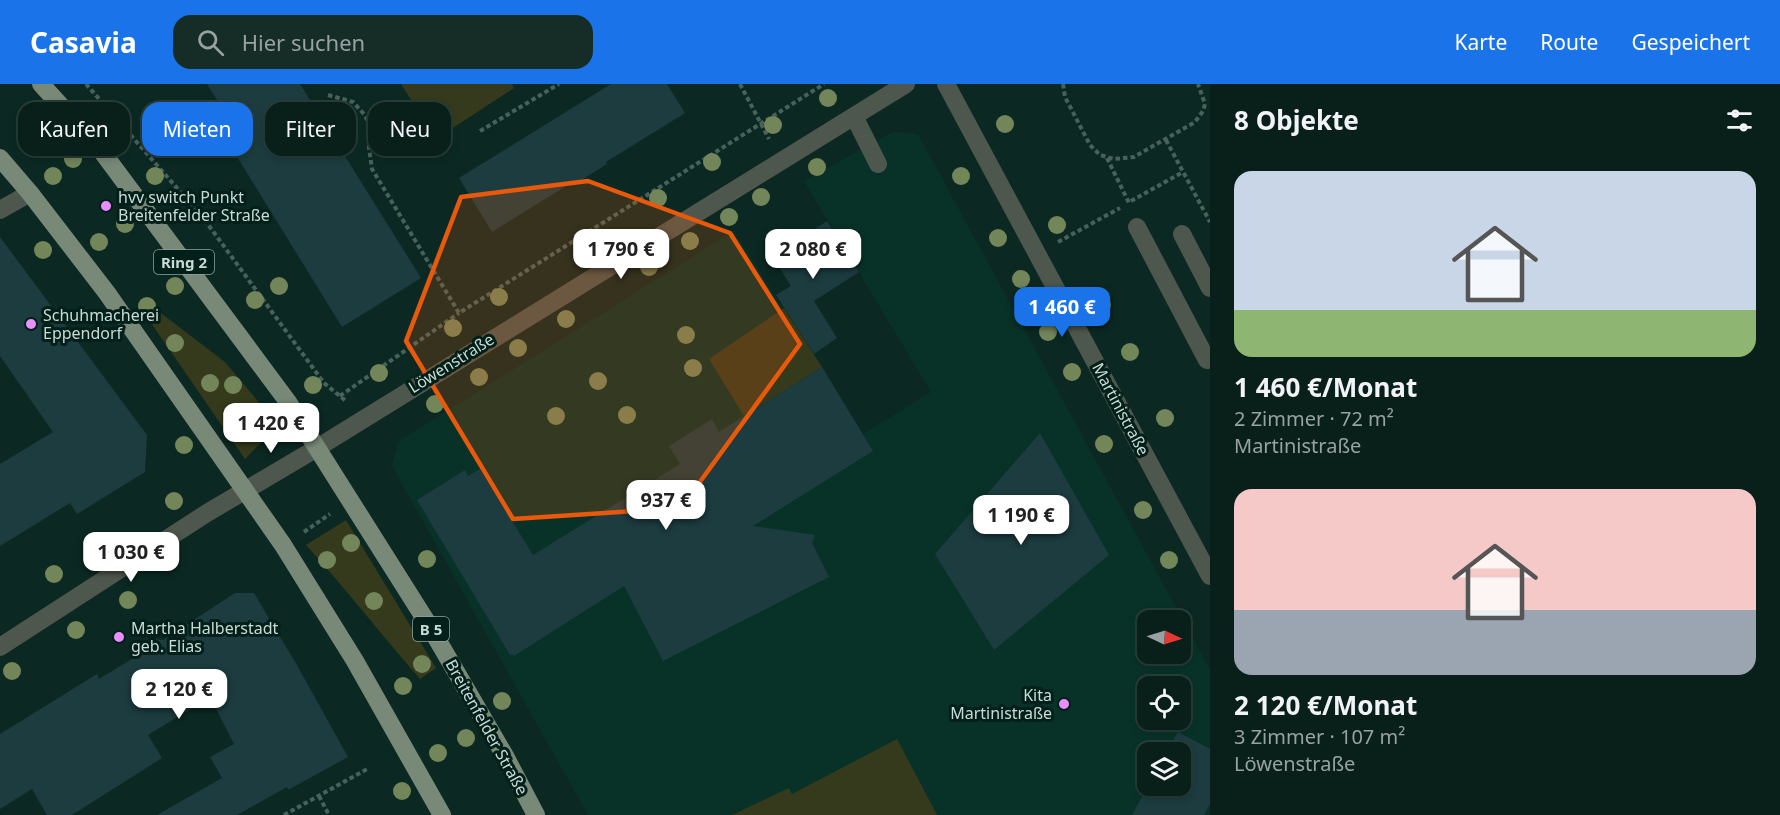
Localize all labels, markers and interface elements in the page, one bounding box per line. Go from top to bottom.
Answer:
search box [173,15,593,69]
text: Casavia [30,23,137,61]
icon: search [194,26,227,59]
text: Hier suchen [242,27,365,57]
text: Karte [1454,28,1507,56]
text: Route [1540,28,1598,56]
text: Gespeichert [1631,28,1750,56]
chip: Kaufen [18,102,130,156]
chip: Mieten [142,102,253,156]
chip: Filter [265,102,356,156]
chip: Neu [368,102,451,156]
text: 8 Objekte [1234,102,1359,138]
icon: filters [1723,104,1756,137]
place label: hvv switch Punkt Breitenfelder Straße [118,186,270,226]
marker: hvv switch Punkt Breitenfelder Straße [99,199,113,213]
icon: home [1441,210,1549,318]
pin: 1 790 € [566,229,676,280]
pin: 2 080 € [758,229,868,280]
text: 1 790 € [587,235,655,262]
text: 2 080 € [779,235,847,262]
road number: Ring 2 [154,250,214,274]
pin: 1 460 € [1007,287,1117,338]
text: 1 460 € [1028,293,1096,320]
place label: Schuhmacherei Eppendorf [43,304,159,344]
marker: Schuhmacherei Eppendorf [24,317,38,331]
street label: Löwenstraße [404,328,498,398]
street label: Martinistraße [1087,359,1155,459]
text: 1 460 €/Monat [1234,369,1417,405]
pin: 1 420 € [216,403,326,454]
text: 2 Zimmer · 72 m² [1234,405,1394,432]
text: 1 420 € [237,409,305,436]
text: Martinistraße [1234,432,1361,459]
pin: 937 € [624,480,708,531]
text: 937 € [641,486,691,513]
pin: 1 190 € [966,495,1076,546]
text: 1 190 € [987,501,1055,528]
icon: home [1441,528,1549,636]
pin: 1 030 € [76,532,186,583]
text: 1 030 € [97,538,165,565]
north arrow [1137,610,1191,664]
map controls [1137,610,1191,796]
place label: Martha Halberstadt geb. Elias [131,617,279,657]
road number: B 5 [413,617,449,641]
marker: Martha Halberstadt geb. Elias [112,630,126,644]
street label: Breitenfelder Straße [441,655,533,799]
pin: 2 120 € [124,669,234,720]
text: 2 120 € [145,675,213,702]
button: locate [1137,676,1191,730]
place label: Kita Martinistraße [950,684,1052,724]
text: 2 120 €/Monat [1234,687,1417,723]
marker: Kita Martinistraße [1057,697,1071,711]
text: 3 Zimmer · 107 m² [1234,723,1405,750]
button: layers [1137,742,1191,796]
text: Löwenstraße [1234,750,1355,777]

